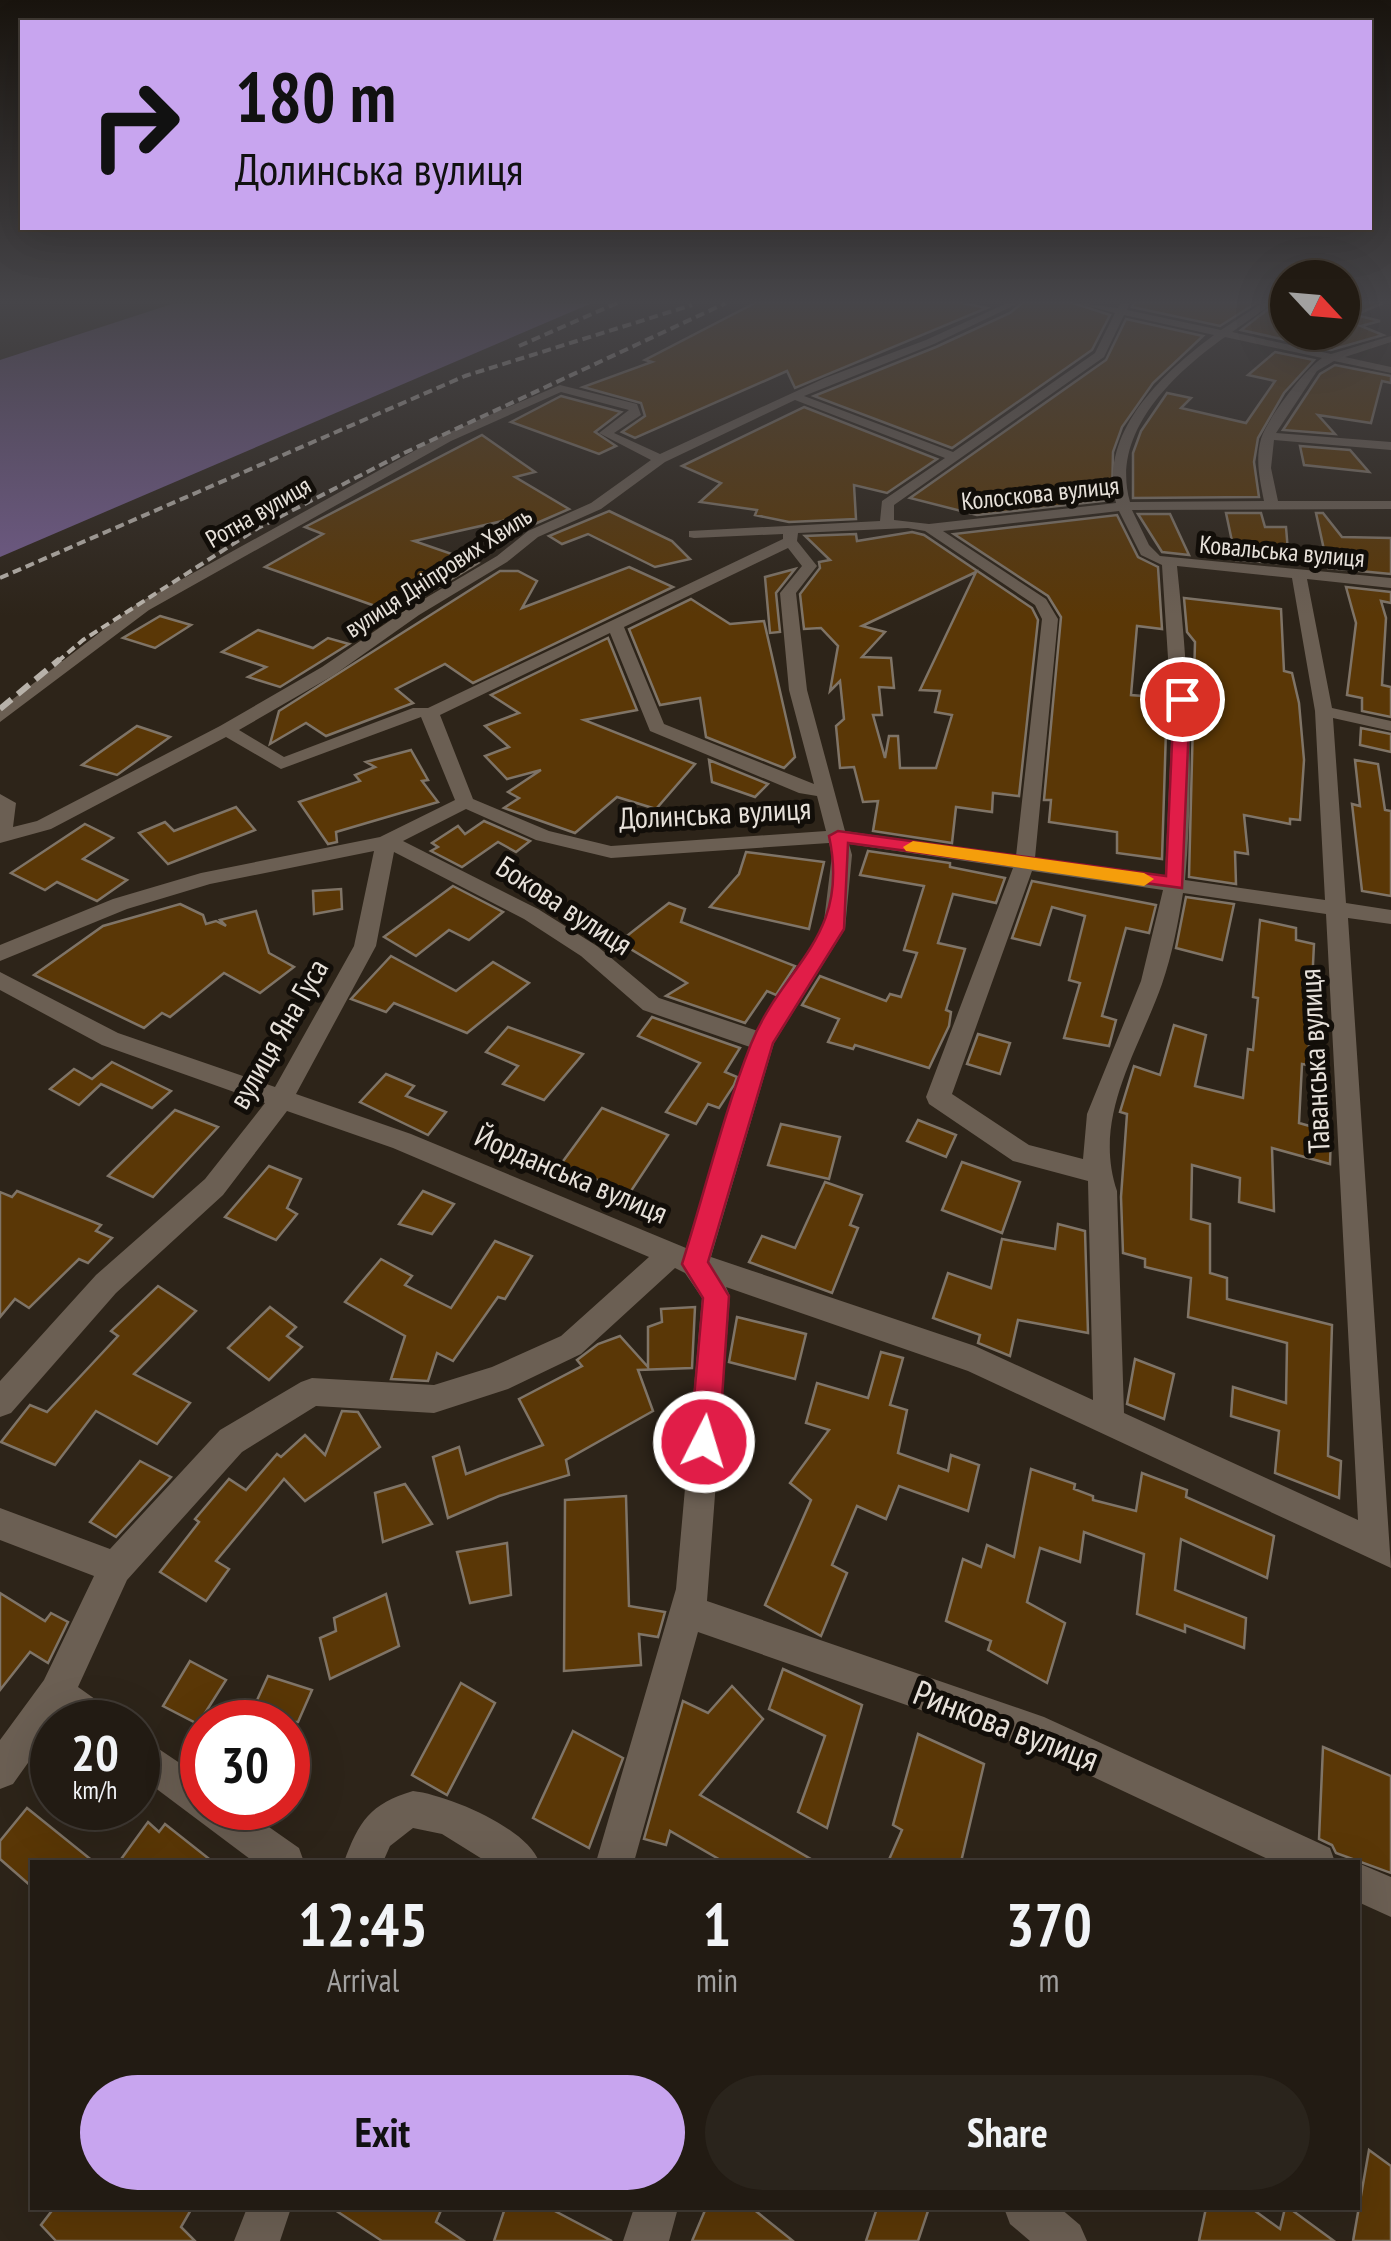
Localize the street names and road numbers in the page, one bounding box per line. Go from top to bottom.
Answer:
street label: Ротна вулиця [200,469,316,555]
street label: Колоскова вулиця [960,469,1120,517]
street label: вулиця Дніпрових Хвиль [338,500,538,644]
street label: Ковальська вулиця [1198,528,1366,574]
street label: Долинська вулиця [618,788,812,837]
street label: Бокова вулиця [489,846,640,963]
street label: вулиця Яна Гуса [219,951,336,1115]
street label: Таванська вулиця [1289,968,1338,1154]
street label: Йорданська вулиця [469,1115,674,1232]
street label: Ринкова вулиця [907,1669,1106,1781]

